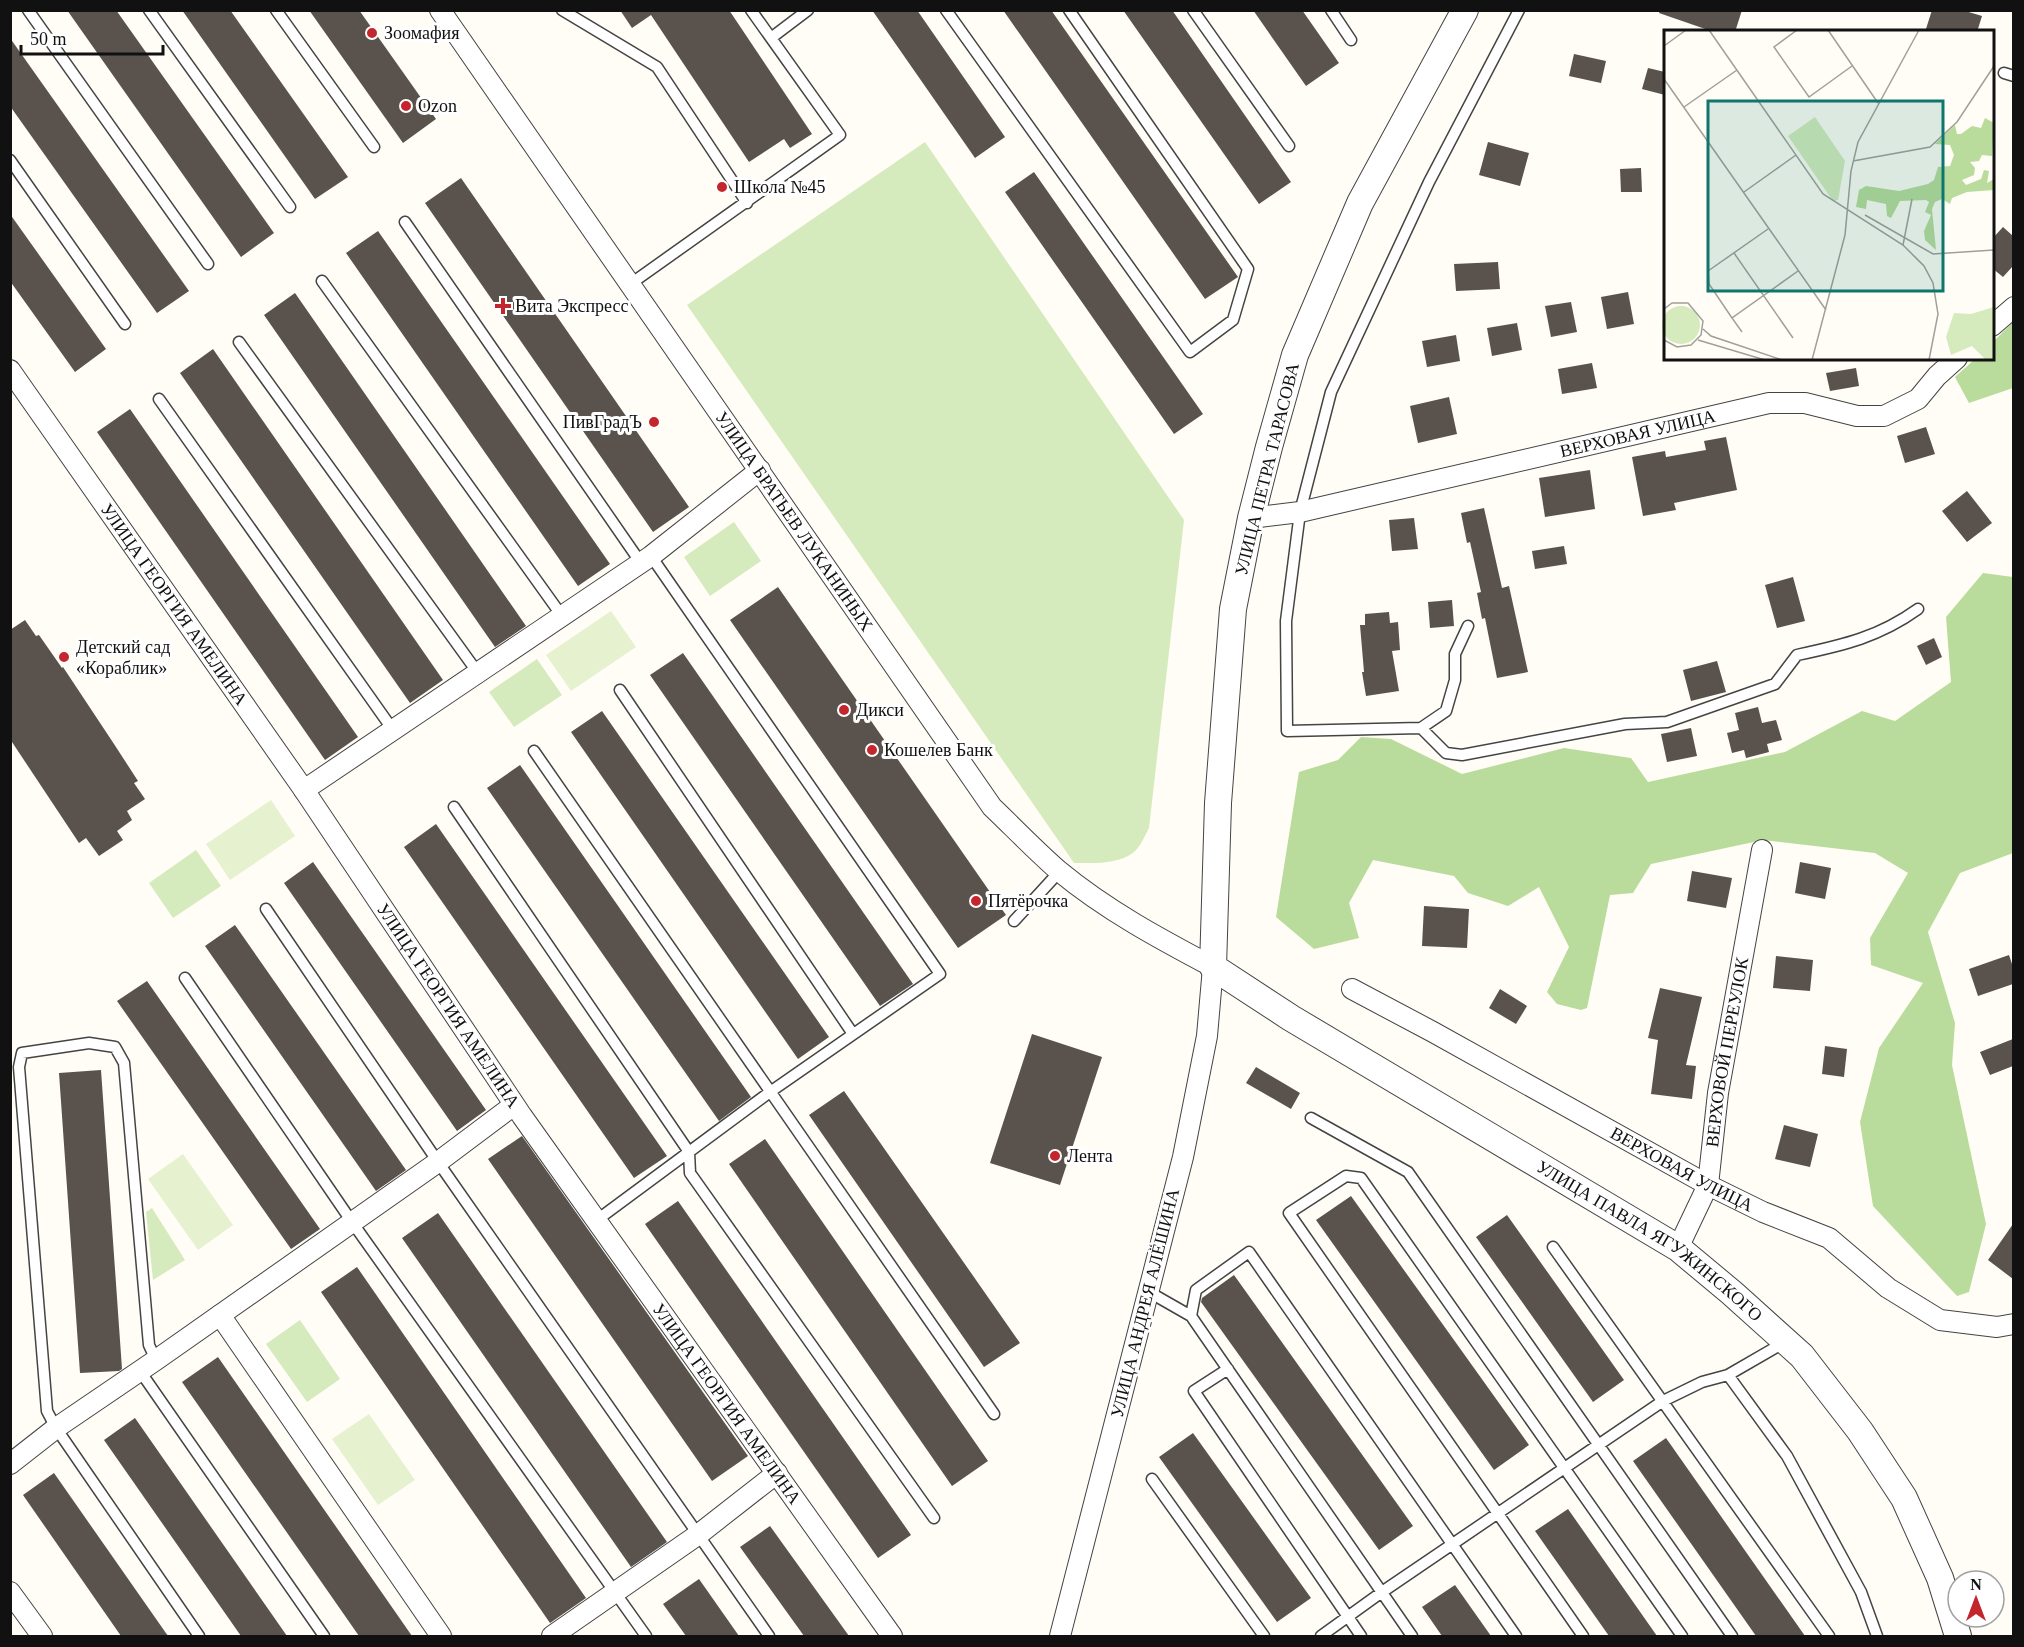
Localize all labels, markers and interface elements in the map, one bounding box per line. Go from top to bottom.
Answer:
scale bar [21,18,164,56]
place label: Зоомафия [384,23,460,43]
marker: Зоомафия [365,26,379,40]
text: 50 m [30,29,67,49]
inset map [1664,30,1994,360]
place label: Ozon [418,96,457,116]
marker: Ozon [399,99,413,113]
place label: Школа №45 [734,177,825,197]
marker: Школа №45 [715,180,729,194]
place label: Вита Экспресс [515,296,628,316]
marker: Вита Экспресс [496,299,510,313]
street label: УЛИЦА ПЕТРА ТАРАСОВА [1231,361,1303,577]
street label: ВЕРХОВАЯ УЛИЦА [1558,406,1717,461]
street label: УЛИЦА БРАТЬЕВ ЛУКАНИНЫХ [711,408,877,635]
place label: ПивГрадЪ [563,412,642,432]
marker: ПивГрадЪ [647,415,661,429]
street label: УЛИЦА ГЕОРГИЯ АМЕЛИНА [96,500,252,709]
place label: Детский сад «Кораблик» [76,637,170,678]
marker: Детский сад «Кораблик» [57,650,71,664]
place label: Дикси [856,700,904,720]
marker: Дикси [837,703,851,717]
place label: Кошелев Банк [884,740,993,760]
marker: Кошелев Банк [865,743,879,757]
place label: Пятёрочка [988,891,1068,911]
marker: Пятёрочка [969,894,983,908]
street label: УЛИЦА ГЕОРГИЯ АМЕЛИНА [373,900,524,1112]
street label: ВЕРХОВОЙ ПЕРЕУЛОК [1702,955,1753,1148]
street label: ВЕРХОВАЯ УЛИЦА [1607,1123,1757,1216]
place label: Лента [1067,1146,1113,1166]
marker: Лента [1048,1149,1062,1163]
street label: УЛИЦА ПАВЛА ЯГУЖИНСКОГО [1533,1156,1766,1325]
street label: УЛИЦА АНДРЕЯ АЛЁШИНА [1107,1186,1183,1420]
street label: УЛИЦА ГЕОРГИЯ АМЕЛИНА [649,1299,805,1508]
north arrow [1946,1569,2006,1629]
text: N [1970,1576,1982,1593]

